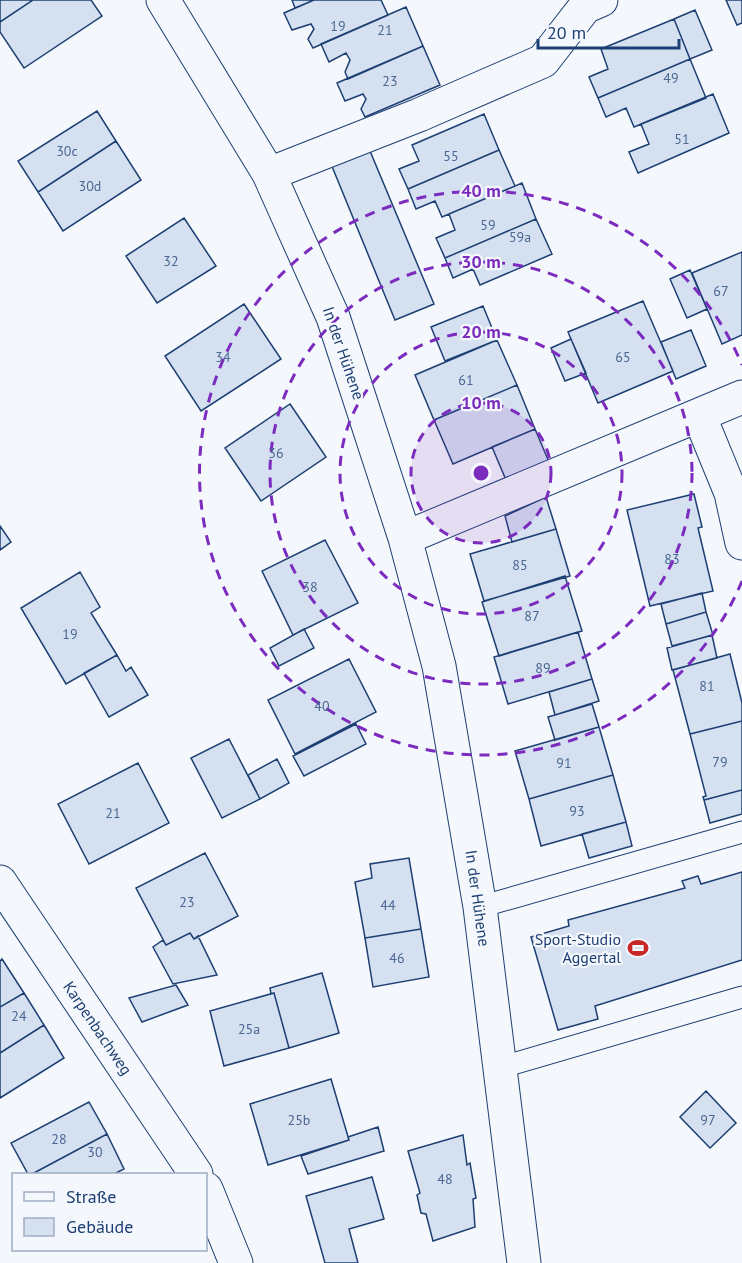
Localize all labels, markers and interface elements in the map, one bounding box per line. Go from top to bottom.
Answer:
scale bar [538,12,679,50]
house number: 19 [330,17,346,35]
house number: 21 [377,21,393,39]
text: 20 m [547,21,586,44]
house number: 49 [663,69,679,87]
house number: 23 [382,72,398,90]
house number: 51 [674,130,690,148]
house number: 30c [56,142,78,160]
house number: 55 [443,147,459,165]
house number: 30d [79,177,101,195]
text: 40 m [461,179,501,202]
house number: 59 [480,216,496,234]
house number: 59a [509,228,531,246]
text: 30 m [461,250,501,273]
house number: 32 [163,252,179,270]
house number: 67 [713,282,729,300]
street label: In der Hühene [319,304,369,402]
text: 20 m [461,320,501,343]
house number: 34 [215,348,231,366]
house number: 65 [615,348,631,366]
house number: 61 [458,371,474,389]
text: 10 m [461,391,501,414]
house number: 36 [268,444,284,462]
centre of rings [471,463,491,483]
house number: 83 [664,550,680,568]
house number: 85 [512,556,528,574]
house number: 38 [302,578,318,596]
house number: 87 [524,607,540,625]
house number: 19 [62,625,78,643]
house number: 89 [535,659,551,677]
house number: 81 [699,677,715,695]
house number: 40 [314,697,330,715]
house number: 79 [712,753,728,771]
house number: 91 [556,754,572,772]
house number: 93 [569,802,585,820]
house number: 21 [105,804,121,822]
street label: In der Hühene [461,848,495,948]
house number: 23 [179,893,195,911]
house number: 44 [380,896,396,914]
place label: Sport-Studio Aggertal [535,929,621,967]
sports icon: Sport-Studio Aggertal [626,936,650,960]
house number: 46 [389,949,405,967]
street label: Karpenbachweg [59,977,137,1079]
house number: 24 [11,1007,27,1025]
house number: 25a [238,1020,260,1038]
house number: 25b [288,1111,310,1129]
house number: 97 [700,1111,716,1129]
house number: 28 [51,1130,67,1148]
house number: 30 [87,1143,103,1161]
house number: 48 [437,1170,453,1188]
legend [12,1173,207,1251]
text: Straße [66,1185,117,1208]
text: Gebäude [66,1215,133,1238]

